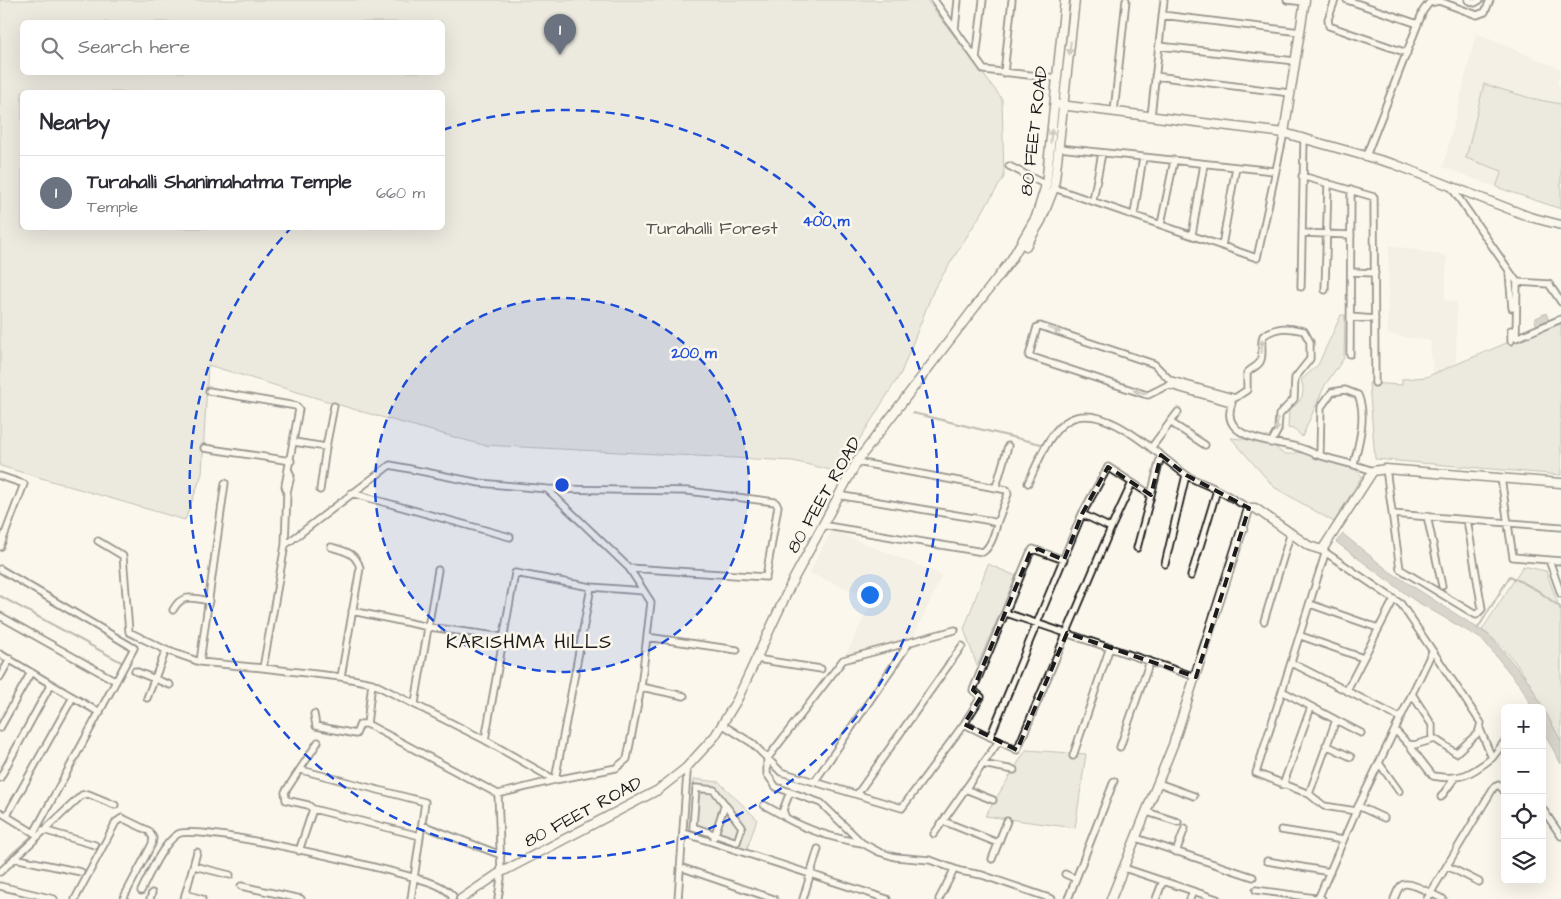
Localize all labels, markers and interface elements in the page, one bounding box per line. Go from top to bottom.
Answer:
pin: 1 [544,14,576,55]
search box [20,20,445,75]
icon: search [38,34,66,62]
text: Search here [78,34,190,61]
one-way arrow [1066,41,1074,57]
street label: 80 FEET ROAD [1014,64,1054,197]
text: Nearby [40,108,110,137]
one-way arrow [1047,128,1055,144]
text: Turahalli Shanimahatma Temple [87,169,352,196]
text: 1 [55,182,57,204]
text: 660 m [376,182,425,204]
text: Temple [87,196,138,218]
text: 400 m [803,211,850,232]
park label: Turahalli Forest [646,216,779,241]
one-way arrow [1047,327,1062,335]
one-way arrow [1259,338,1267,354]
text: 200 m [670,343,717,364]
one-way arrow [1133,388,1148,396]
one-way arrow [1273,418,1281,434]
street label: 80 FEET ROAD [781,432,868,558]
centre of rings [553,476,571,494]
your location [857,582,883,608]
district label: KARISHMA HILLS [446,629,612,656]
map controls [1501,704,1546,884]
button: + [1501,704,1546,749]
button: − [1501,749,1546,794]
street label: 80 FEET ROAD [520,770,647,854]
button: locate [1501,794,1546,839]
button: layers [1501,839,1546,884]

